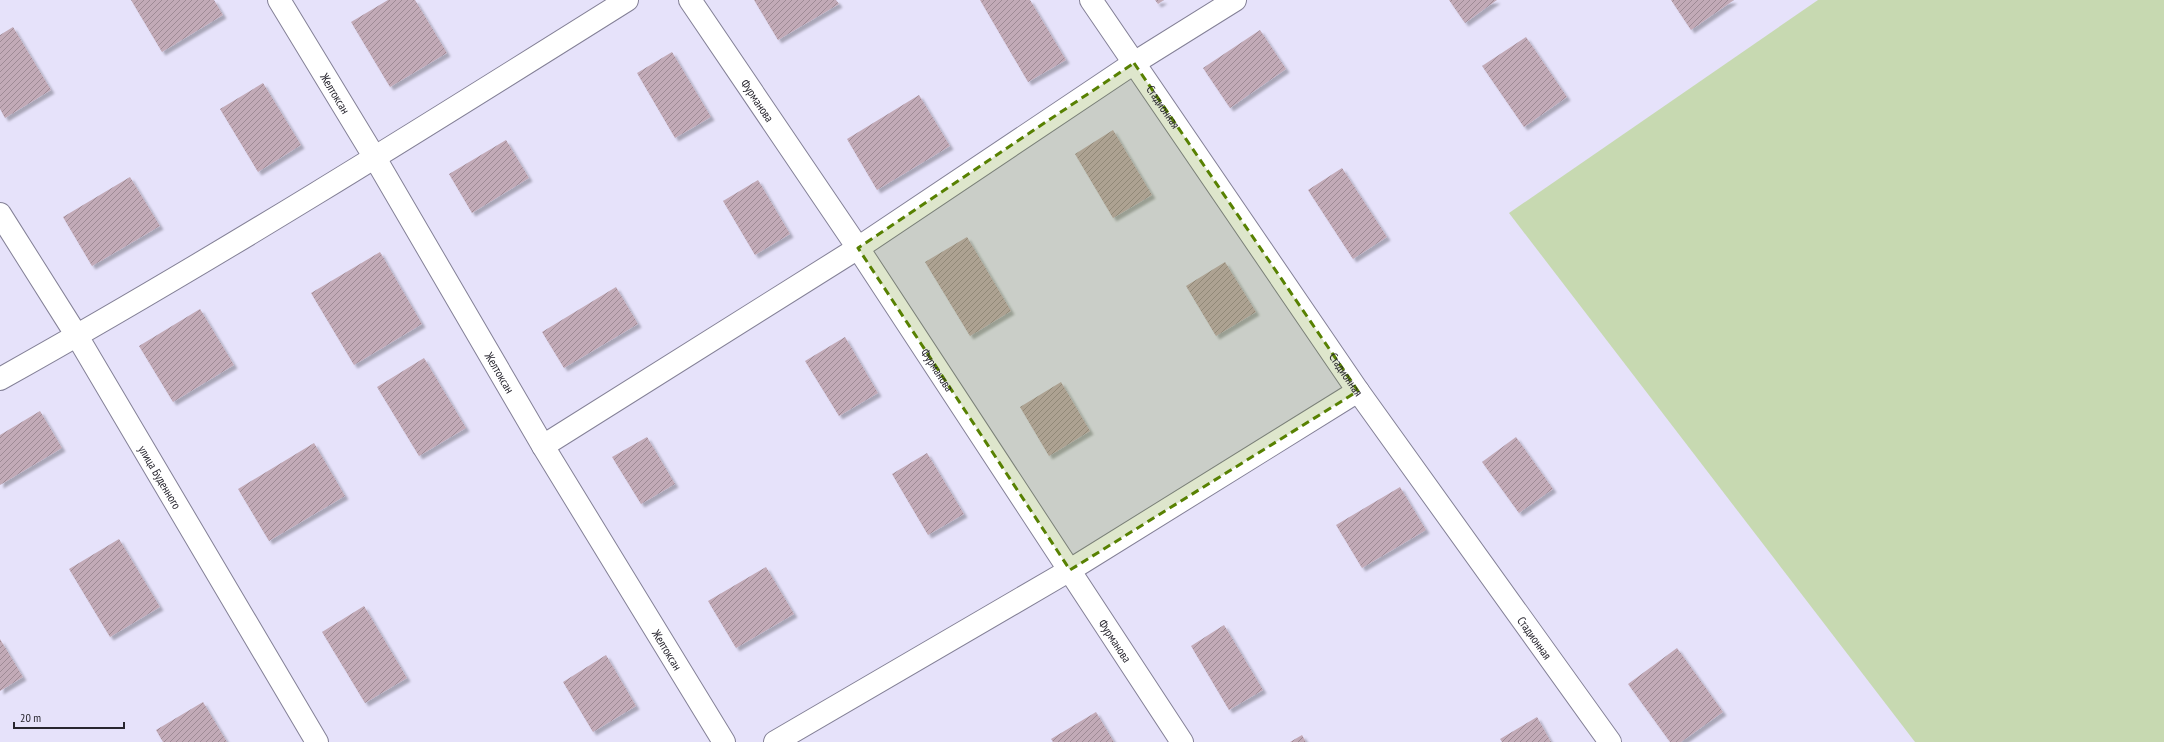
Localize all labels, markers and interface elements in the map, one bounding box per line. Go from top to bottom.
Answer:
street label: Желтоксан [317,69,354,116]
street label: Фурманова [738,76,778,125]
street label: Стадионная [1144,82,1184,131]
street label: Фурманова [918,345,957,394]
street label: Желтоксан [482,348,518,396]
street label: Стадионная [1326,350,1367,399]
street label: улица Буденного [136,442,185,511]
street label: Стадионная [1515,613,1556,662]
street label: Фурманова [1096,616,1135,665]
street label: Желтоксан [649,626,686,673]
scale bar [14,704,124,730]
text: 20 m [20,710,41,725]

